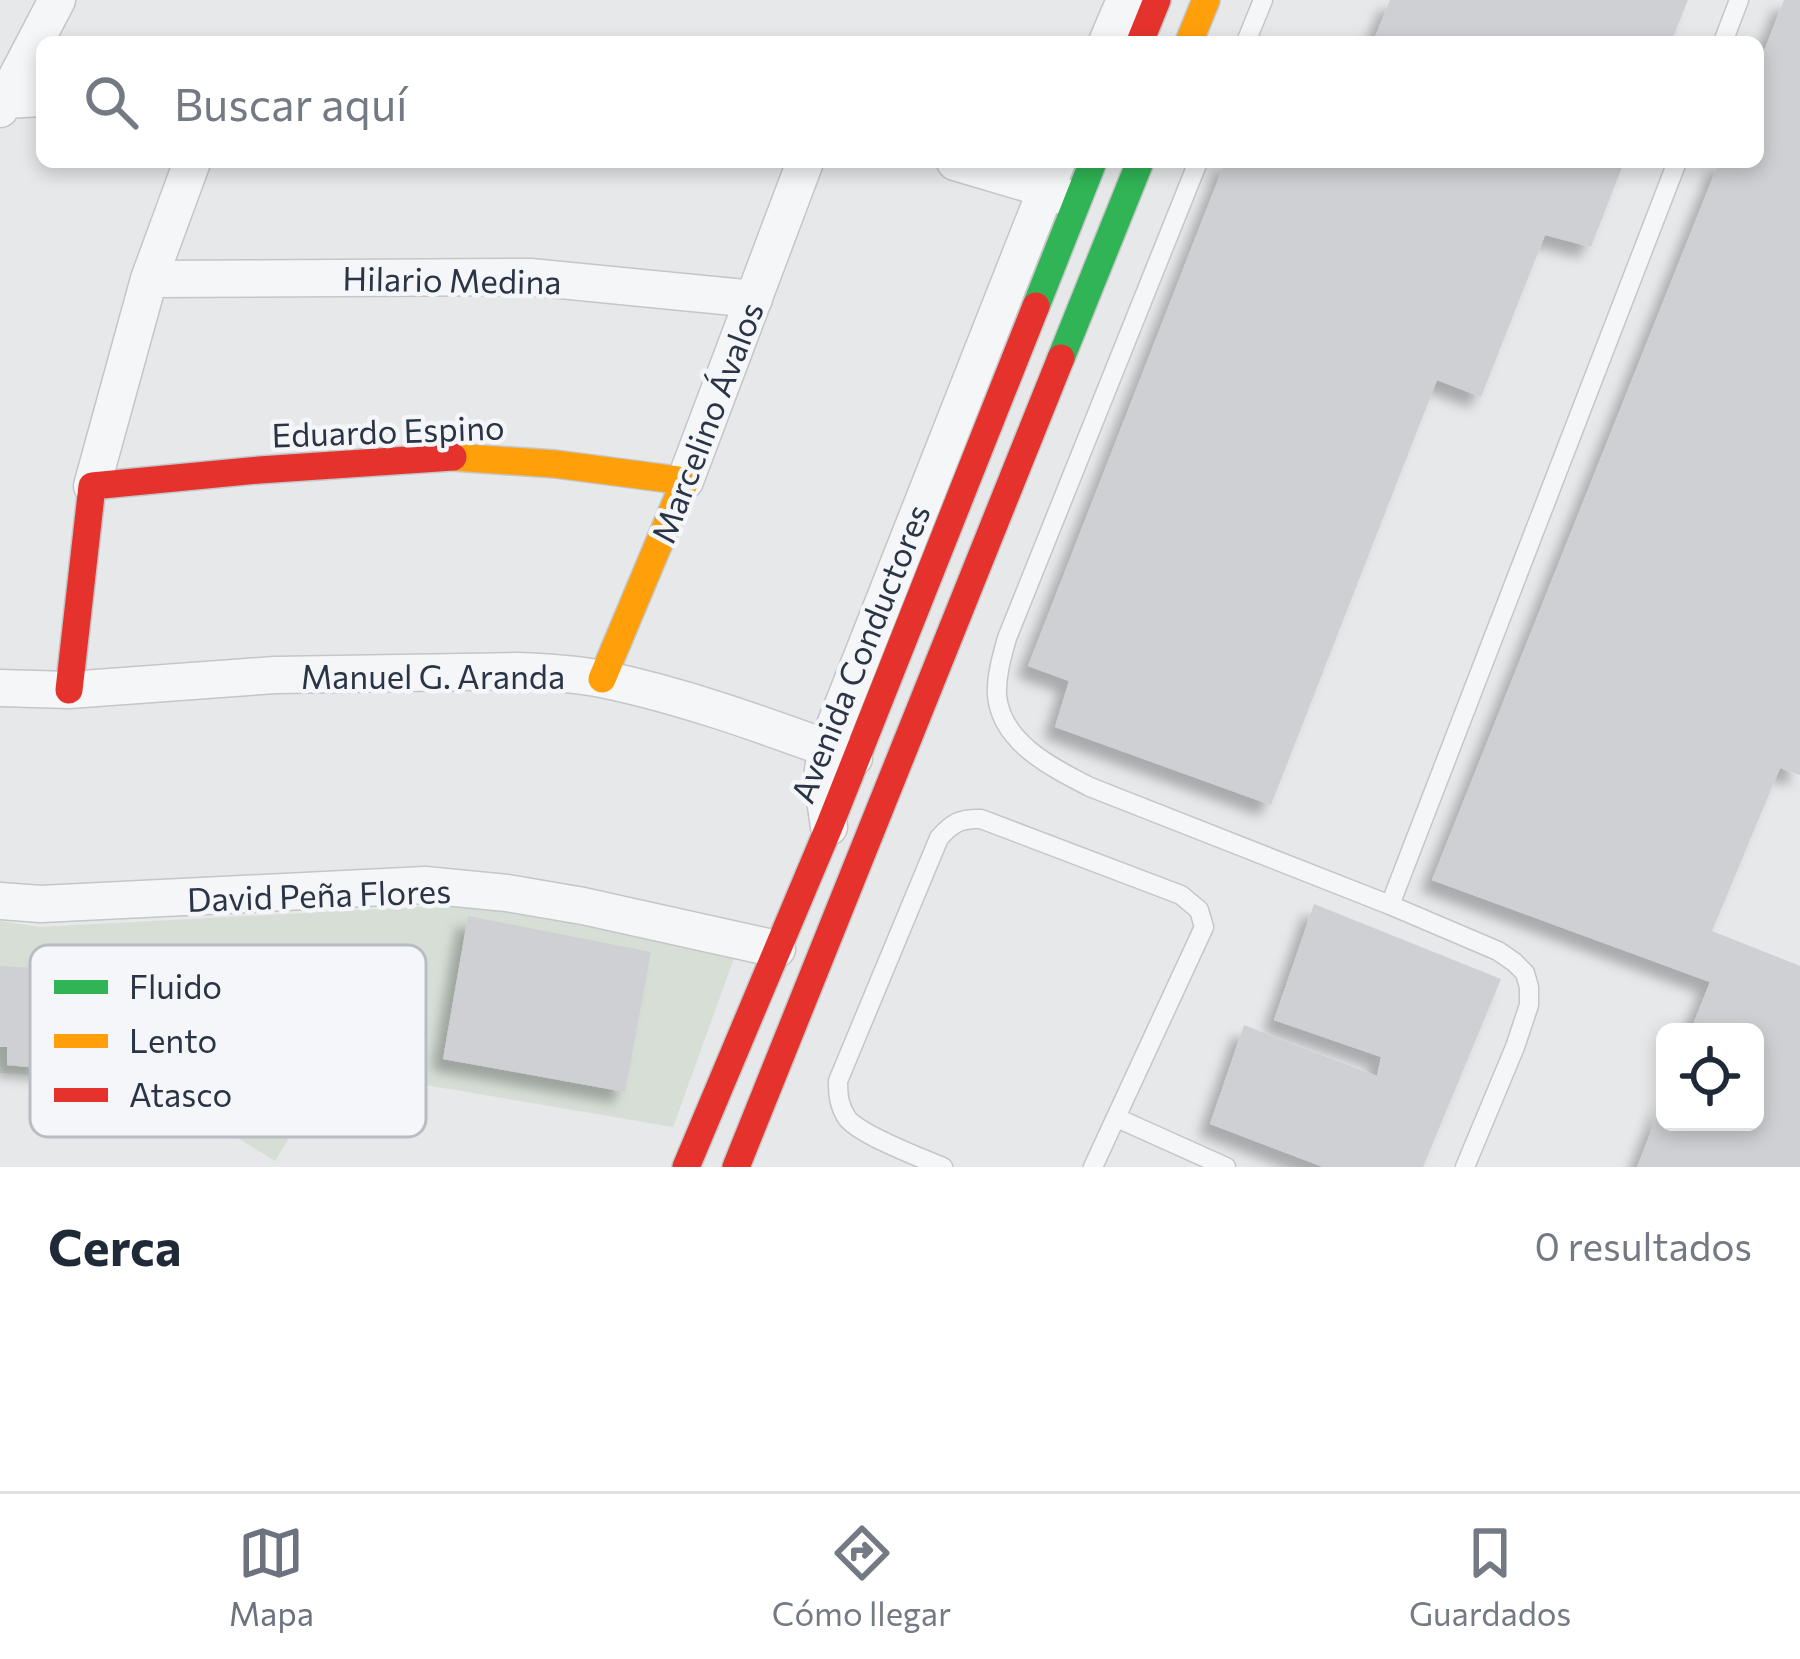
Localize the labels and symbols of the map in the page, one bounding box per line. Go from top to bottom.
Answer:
street label: Hilario Medina [342,257,562,301]
street label: Marcelino Ávalos [641,296,771,548]
street label: Eduardo Espino [271,405,505,455]
street label: Avenida Conductores [780,498,938,808]
street label: Manuel G. Aranda [301,655,565,696]
street label: David Peña Flores [186,869,452,919]
legend [30,945,426,1137]
text: Fluido [129,965,222,1006]
text: Lento [129,1019,217,1060]
text: Atasco [129,1073,232,1114]

